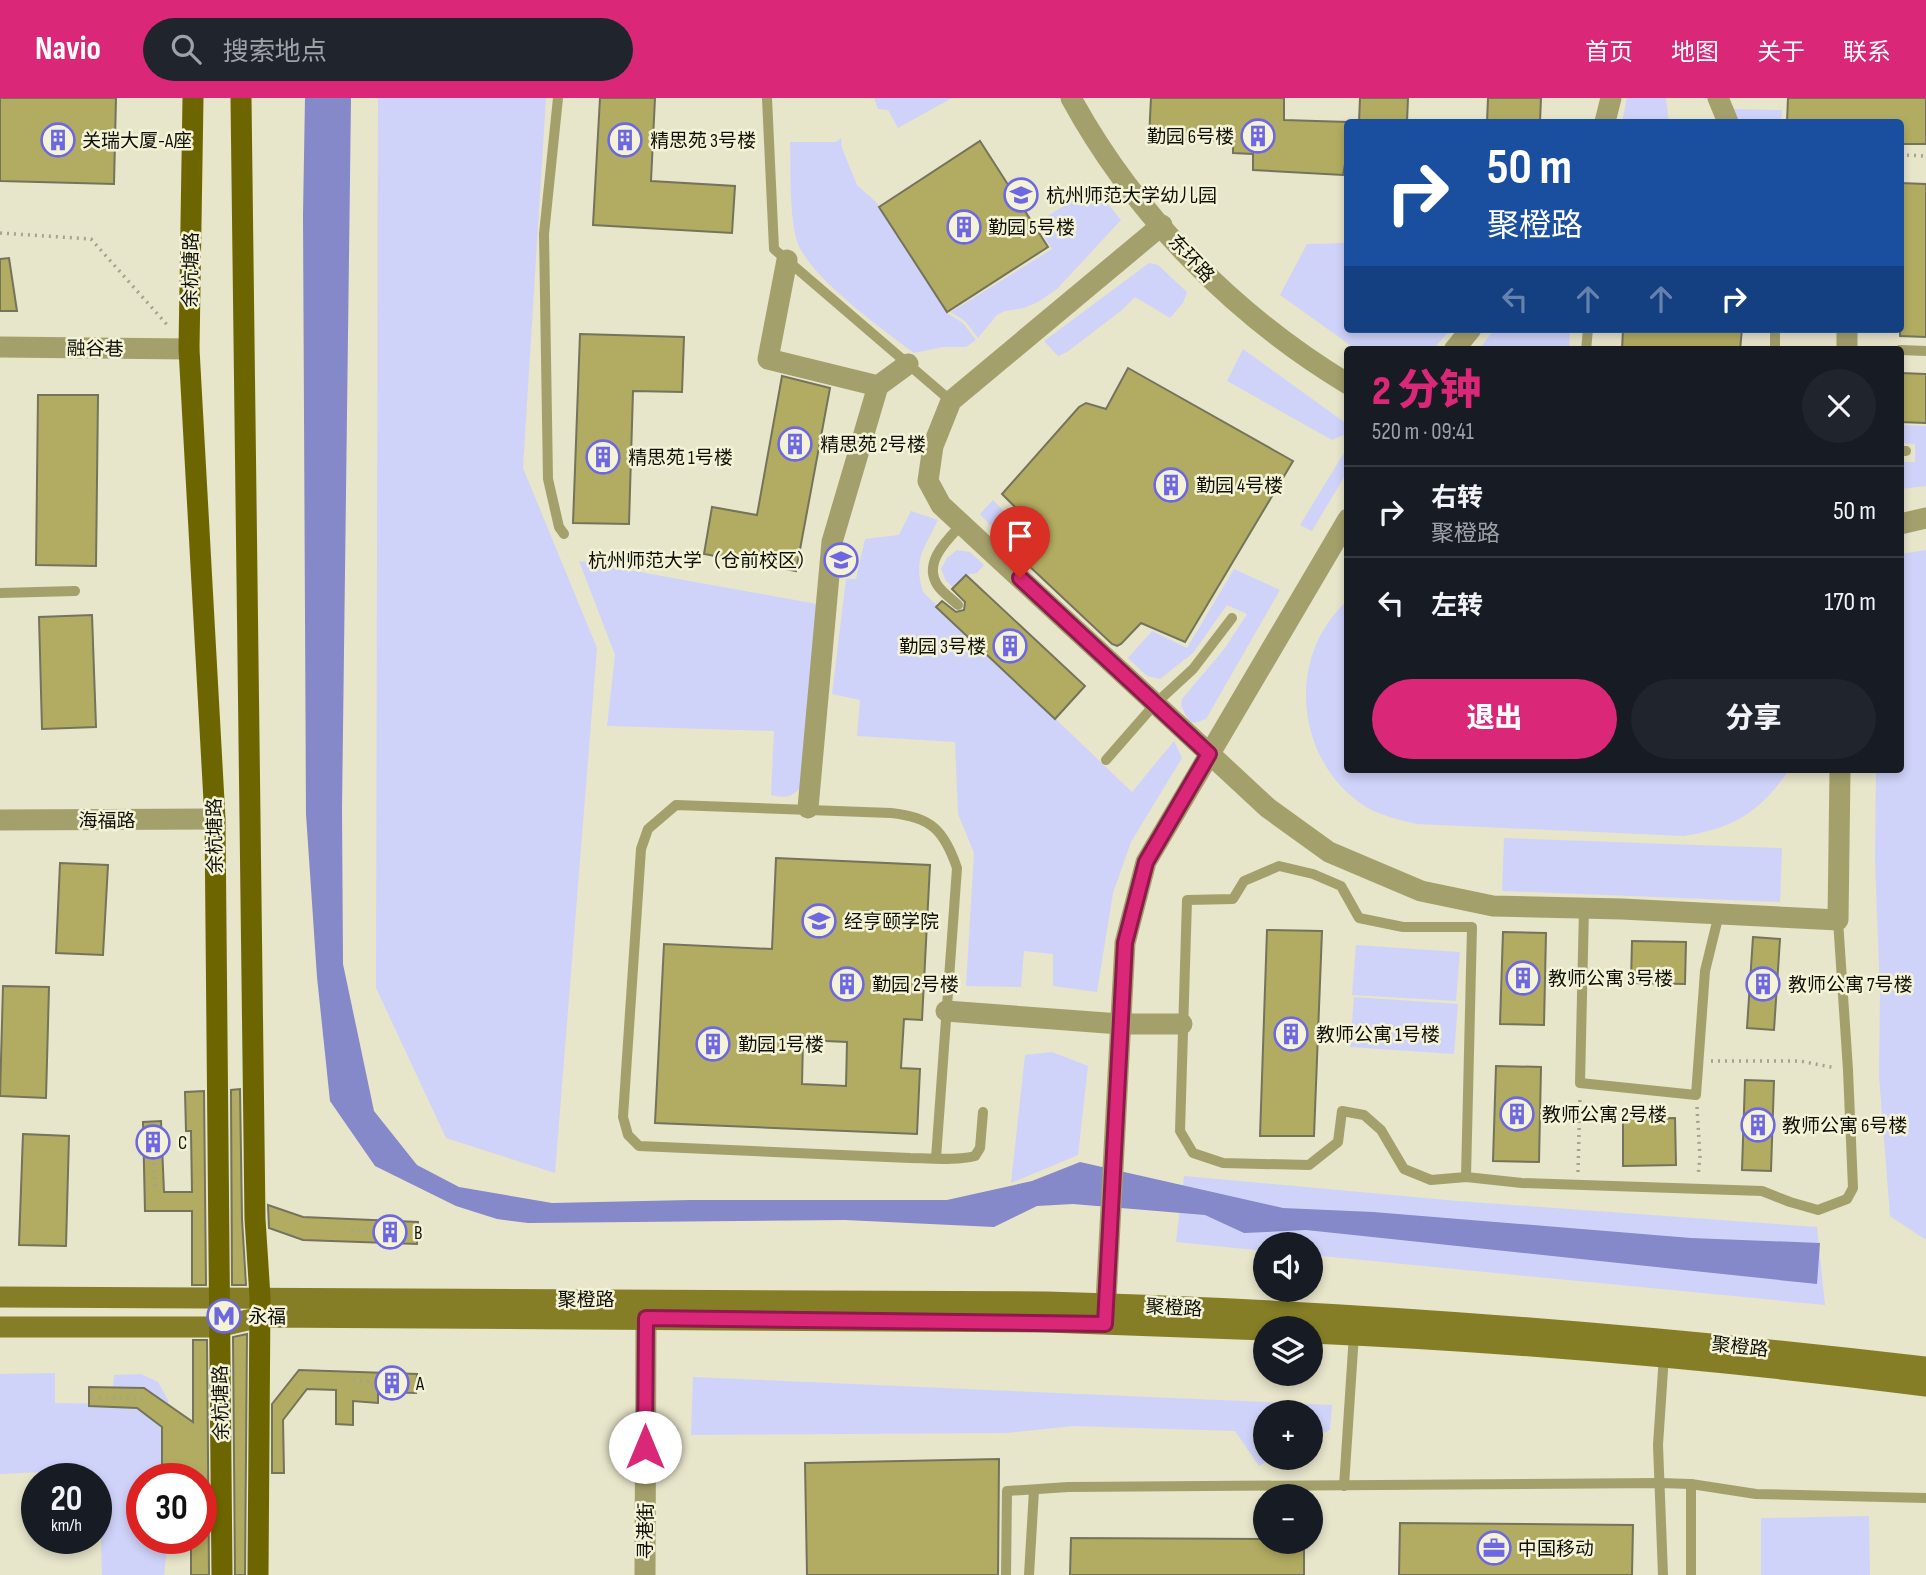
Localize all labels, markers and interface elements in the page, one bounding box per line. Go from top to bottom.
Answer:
search box [143,18,633,81]
text: Navio [35,29,101,69]
icon: search [167,30,205,68]
text: 搜索地点 [223,37,327,68]
text: 首页 [1585,38,1633,67]
text: 地图 [1671,38,1719,67]
text: 关于 [1757,38,1805,67]
text: 联系 [1843,38,1891,67]
building icon: 勤园 6号楼 [1239,117,1277,155]
building icon: 关瑞大厦-A座 [39,121,77,159]
building icon: 精思苑 3号楼 [606,121,644,159]
place label: 勤园 6号楼 [1147,126,1234,149]
place label: 关瑞大厦-A座 [82,130,192,153]
place label: 精思苑 3号楼 [650,130,756,153]
text: 50 m [1487,139,1572,198]
icon: right [1372,147,1463,238]
school or university icon: 杭州师范大学幼儿园 [1002,176,1040,214]
place label: 杭州师范大学幼儿园 [1046,185,1217,208]
text: 聚橙路 [1487,207,1583,246]
building icon: 勤园 5号楼 [945,208,983,246]
place label: 勤园 5号楼 [988,217,1075,240]
street label: 东环路 [1163,230,1219,288]
street label: 余杭塘路 [179,232,204,308]
icon: left [1496,280,1534,318]
icon: ahead [1569,280,1607,318]
icon: ahead [1642,280,1680,318]
icon: right [1715,280,1753,318]
street label: 融谷巷 [66,338,124,361]
text: 2 分钟 [1372,366,1481,417]
button: close [1802,369,1876,443]
text: 520 m · 09:41 [1372,418,1474,446]
building icon: 精思苑 2号楼 [776,425,814,463]
place label: 精思苑 2号楼 [820,434,926,457]
building icon: 精思苑 1号楼 [584,438,622,476]
place label: 精思苑 1号楼 [628,447,733,470]
building icon: 勤园 4号楼 [1152,466,1190,504]
place label: 勤园 4号楼 [1196,475,1283,498]
text: 右转 [1431,483,1483,514]
icon: right [1372,493,1410,531]
text: 50 m [1833,496,1876,527]
pin [990,506,1050,578]
icon: arrive [1001,517,1039,555]
text: 聚橙路 [1431,520,1500,548]
school or university icon: 杭州师范大学（仓前校区） [822,541,860,579]
place label: 杭州师范大学（仓前校区） [588,550,816,573]
icon: left [1372,584,1410,622]
text: 170 m [1824,587,1876,618]
text: 左转 [1431,591,1483,622]
building icon: 勤园 3号楼 [991,627,1029,665]
place label: 勤园 3号楼 [899,636,986,659]
button: 退出 [1372,679,1617,759]
button: 分享 [1631,679,1876,759]
street label: 余杭塘路 [203,798,228,874]
street label: 海福路 [78,810,136,833]
school or university icon: 经亨颐学院 [800,902,838,940]
place label: 经亨颐学院 [844,911,939,934]
building icon: 教师公寓 3号楼 [1504,959,1542,997]
building icon: 勤园 2号楼 [828,965,866,1003]
building icon: 教师公寓 7号楼 [1744,965,1782,1003]
place label: 教师公寓 3号楼 [1548,968,1673,991]
place label: 勤园 2号楼 [872,974,959,997]
place label: 教师公寓 7号楼 [1788,974,1913,997]
building icon: 教师公寓 1号楼 [1272,1015,1310,1053]
place label: 教师公寓 1号楼 [1316,1024,1440,1047]
building icon: 勤园 1号楼 [694,1025,732,1063]
place label: 勤园 1号楼 [738,1034,824,1057]
building icon: 教师公寓 2号楼 [1498,1095,1536,1133]
place label: 教师公寓 2号楼 [1542,1104,1667,1127]
building icon: 教师公寓 6号楼 [1739,1106,1777,1144]
place label: 教师公寓 6号楼 [1782,1115,1907,1138]
building icon: C [134,1123,172,1161]
place label: C [178,1132,187,1155]
building icon: B [371,1213,409,1251]
place label: B [414,1222,422,1245]
map controls [1253,1232,1323,1554]
button: sound [1253,1232,1323,1302]
street label: 聚橙路 [557,1289,615,1312]
street label: 聚橙路 [1145,1296,1203,1321]
metro station icon: 永福 [205,1297,243,1335]
place label: 永福 [248,1306,286,1329]
button: layers [1253,1316,1323,1386]
street label: 聚橙路 [1710,1333,1769,1362]
building icon: A [373,1364,411,1402]
street label: 余杭塘路 [209,1365,234,1441]
place label: A [415,1373,425,1396]
button: + [1253,1400,1323,1470]
position arrow [608,1410,682,1484]
speed limit sign: 30 [126,1463,217,1554]
text: 20 [51,1478,83,1521]
button: − [1253,1484,1323,1554]
street label: 寻港街 [635,1502,658,1560]
text: km/h [51,1515,82,1536]
office icon: 中国移动 [1475,1529,1513,1567]
place label: 中国移动 [1518,1538,1594,1561]

